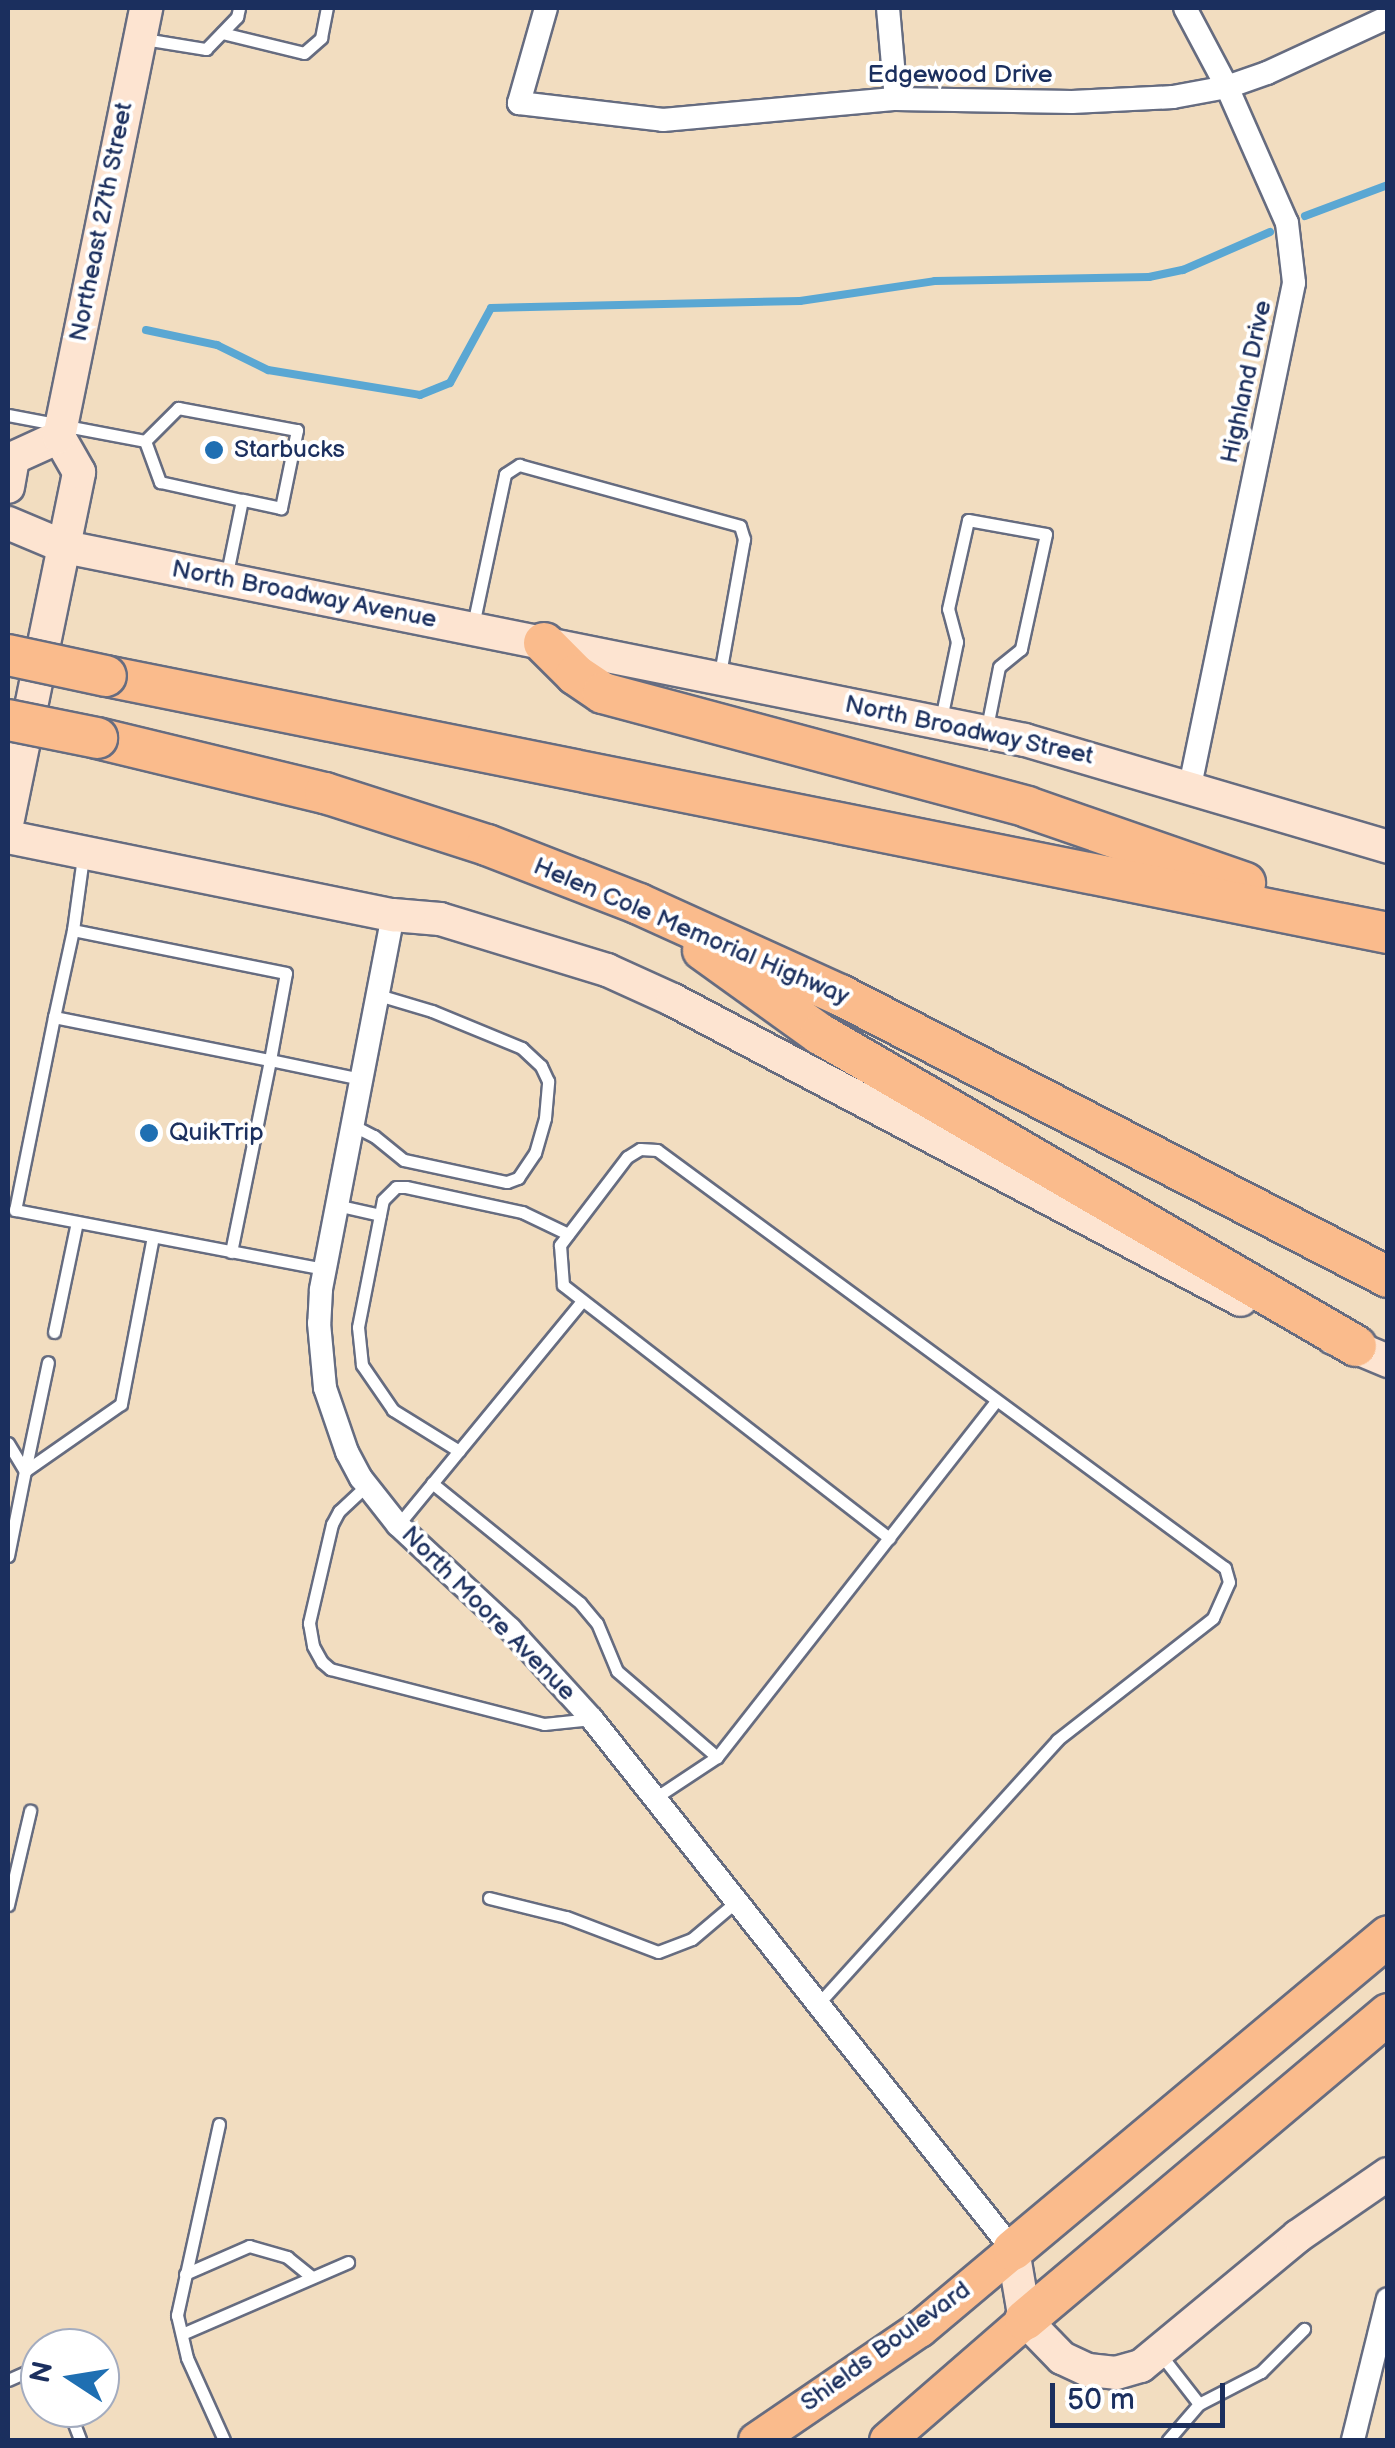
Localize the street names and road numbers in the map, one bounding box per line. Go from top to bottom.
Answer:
street label: Edgewood Drive [868,60,1052,90]
street label: Northeast 27th Street [64,100,140,344]
street label: Highland Drive [1215,298,1279,466]
street label: North Broadway Avenue [168,554,440,636]
street label: North Broadway Street [841,690,1097,772]
street label: Helen Cole Memorial Highway [529,852,853,1012]
street label: North Moore Avenue [394,1520,582,1708]
street label: Shields Boulevard [795,2275,977,2419]

